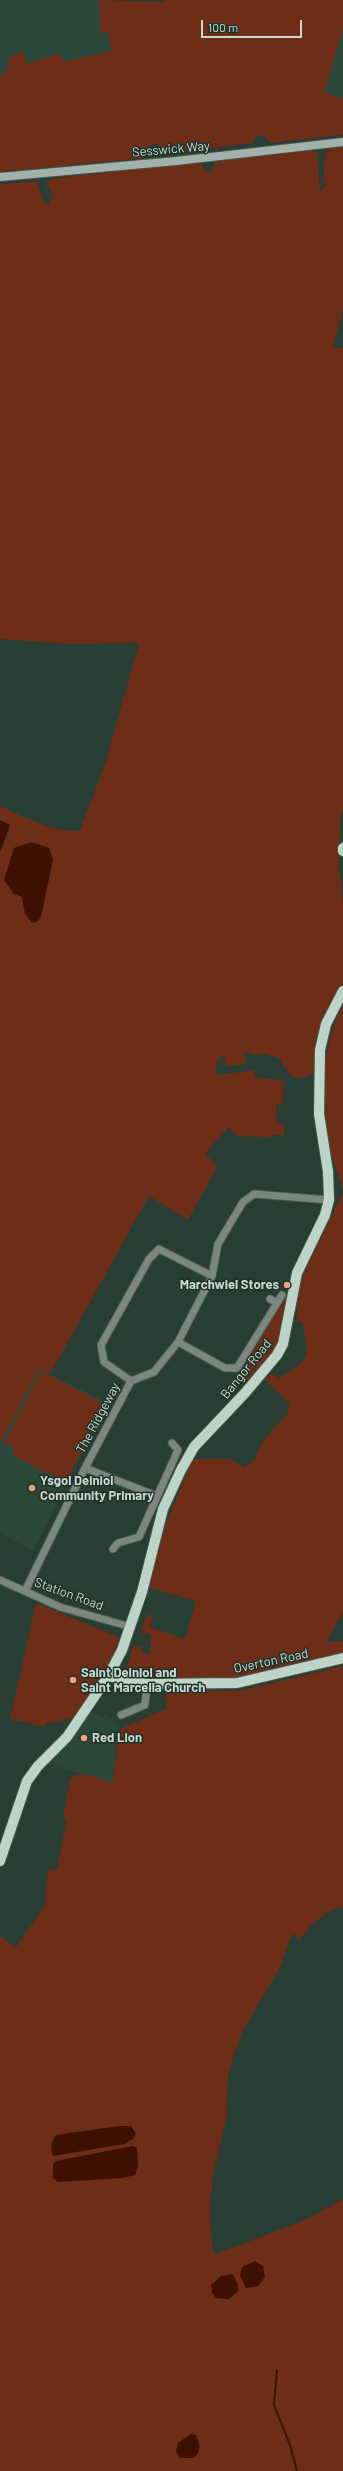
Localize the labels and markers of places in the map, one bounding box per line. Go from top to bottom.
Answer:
place label: Marchwiel Stores [180,1277,279,1293]
marker: Marchwiel Stores [282,1280,292,1290]
place label: Ysgol Deiniol Community Primary [40,1473,154,1504]
marker: Ysgol Deiniol Community Primary [27,1483,37,1493]
place label: Saint Deiniol and Saint Marcella Church [81,1665,205,1696]
marker: Saint Deiniol and Saint Marcella Church [68,1675,78,1685]
place label: Red Lion [92,1730,142,1746]
marker: Red Lion [79,1733,89,1743]

